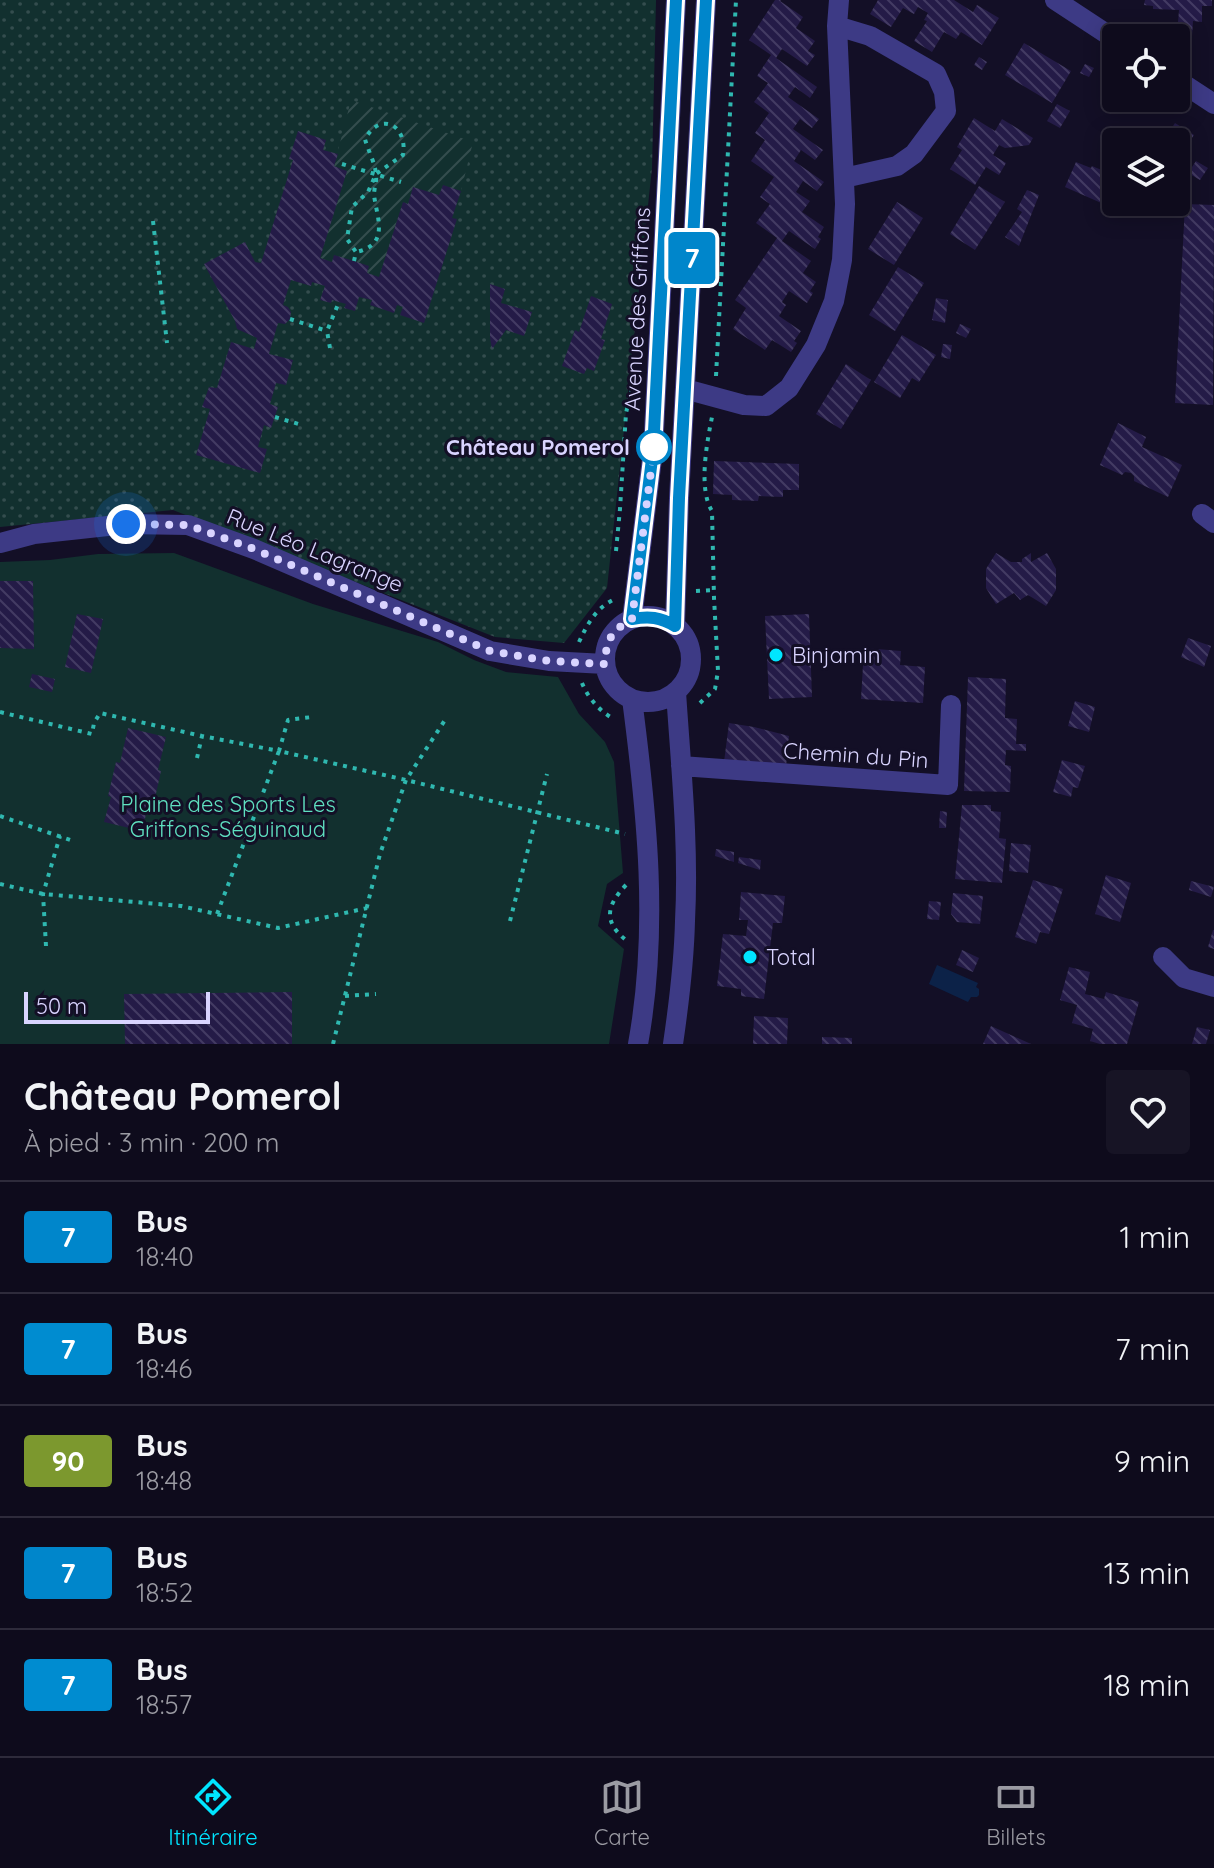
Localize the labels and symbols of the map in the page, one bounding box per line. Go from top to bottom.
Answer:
street label: Avenue des Griffons [618,206,656,412]
line badge: 7 [666,232,718,284]
marker: Château Pomerol [637,430,671,464]
place label: Château Pomerol [446,433,630,461]
street label: Rue Léo Lagrange [223,502,407,598]
your location [106,504,146,544]
place label: Binjamin [792,641,881,669]
marker: Binjamin [767,646,785,664]
street label: Chemin du Pin [782,736,930,774]
park label: Plaine des Sports Les Griffons-Séguinaud [120,790,336,843]
place label: Total [766,943,816,971]
marker: Total [741,948,759,966]
scale bar [24,988,210,1024]

